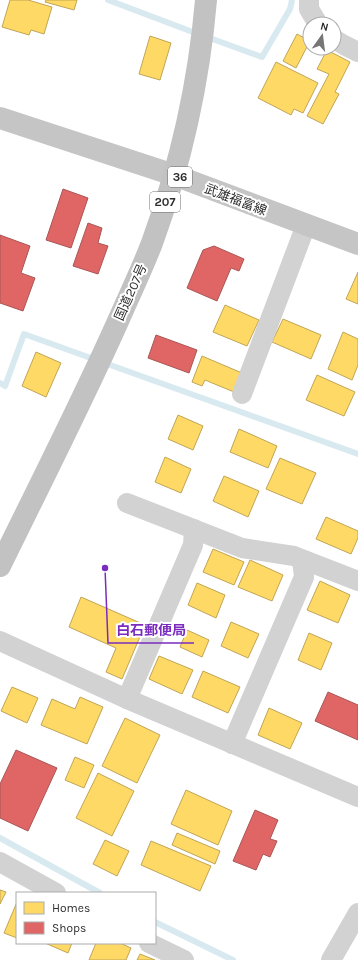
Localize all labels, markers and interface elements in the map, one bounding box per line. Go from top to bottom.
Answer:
north arrow [302,16,342,56]
text: N [319,20,330,34]
road number: 36 [168,167,192,187]
street label: 武雄福富線 [203,181,269,218]
road number: 207 [150,192,180,212]
street label: 国道207号 [111,262,150,323]
callout: 白石郵便局 [108,617,194,643]
text: 白石郵便局 [116,622,186,639]
legend [16,892,156,944]
text: Homes [52,901,90,915]
text: Shops [52,921,86,935]

